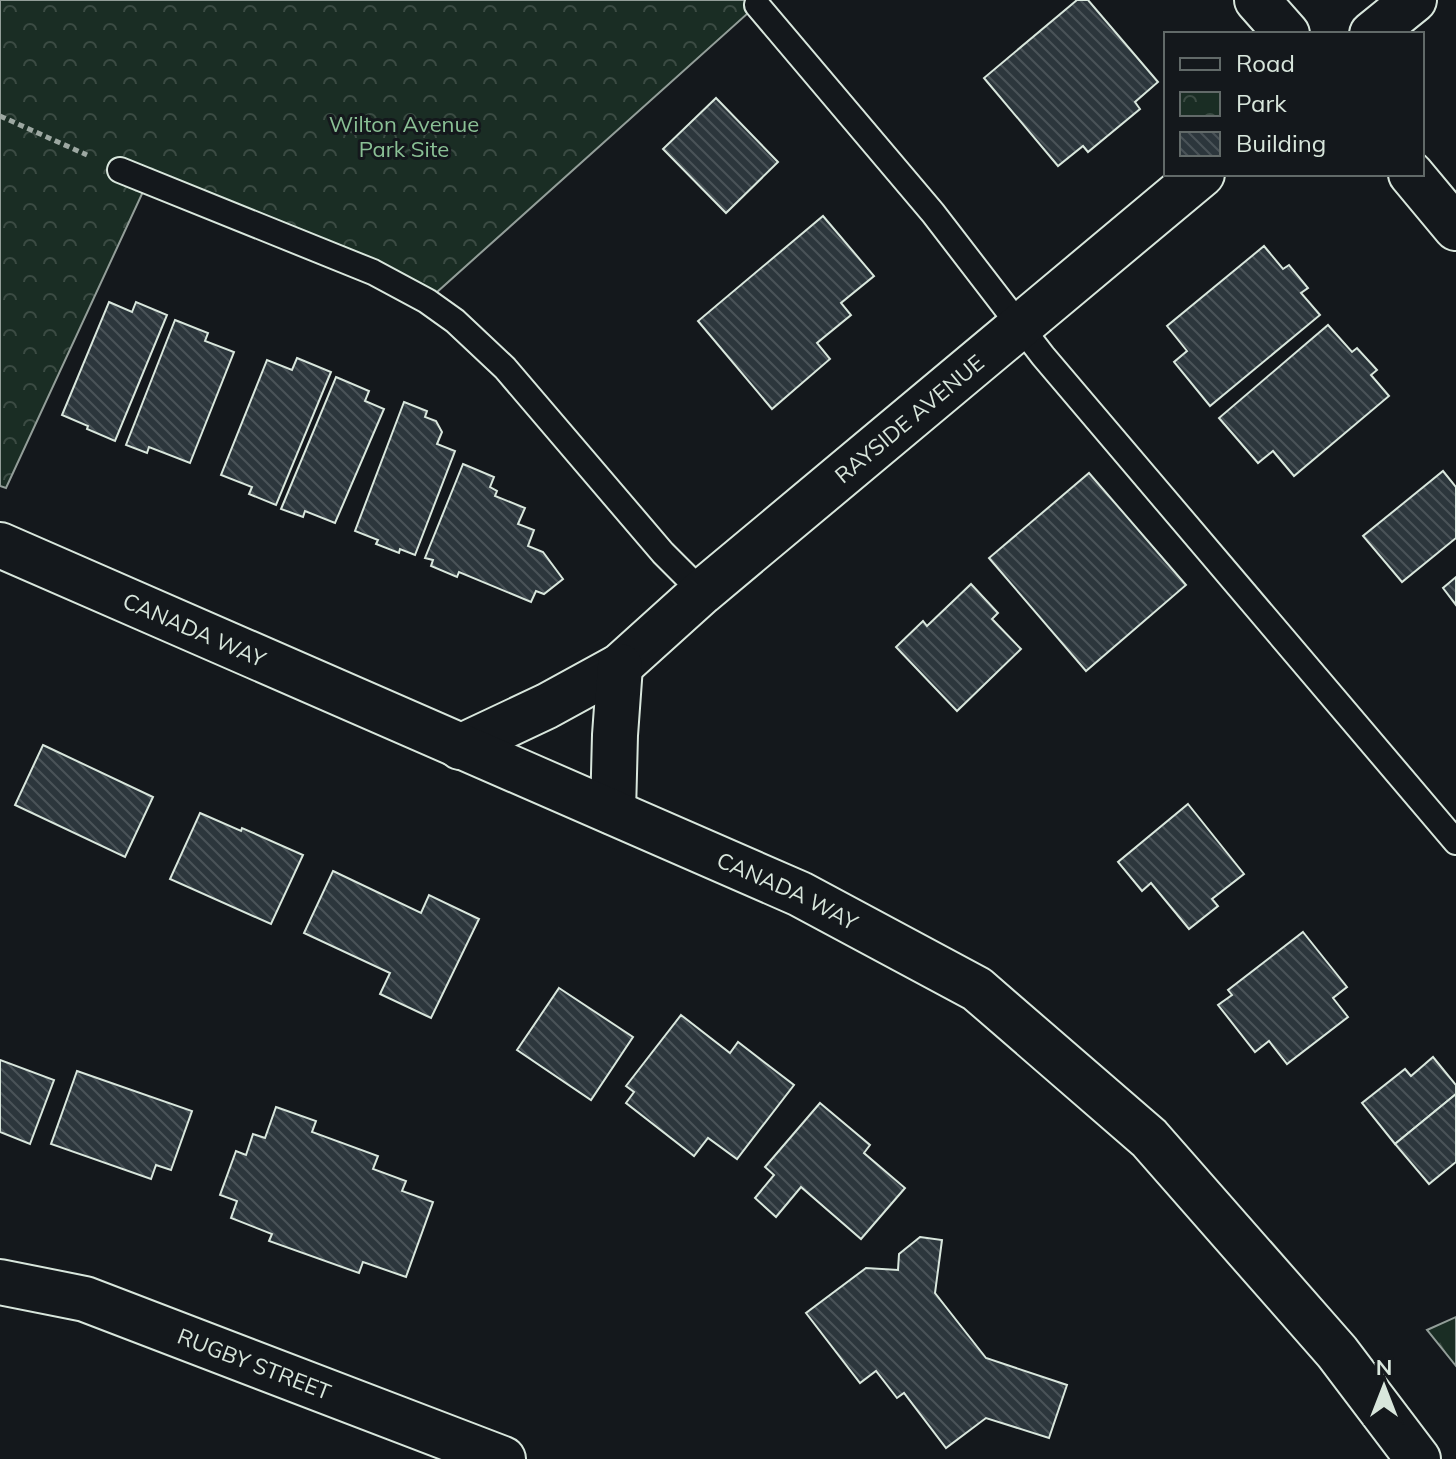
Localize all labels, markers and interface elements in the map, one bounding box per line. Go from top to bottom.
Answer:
legend [1164,32,1424,176]
text: Road [1236,48,1295,78]
text: Park [1236,88,1287,118]
park label: Wilton Avenue Park Site [329,110,479,163]
text: Building [1236,128,1326,158]
street label: RAYSIDE AVENUE [829,348,990,489]
street label: CANADA WAY [119,586,271,673]
street label: CANADA WAY [713,845,863,937]
street label: RUGBY STREET [174,1322,335,1406]
north arrow [1344,1347,1424,1427]
text: N [1376,1353,1392,1381]

